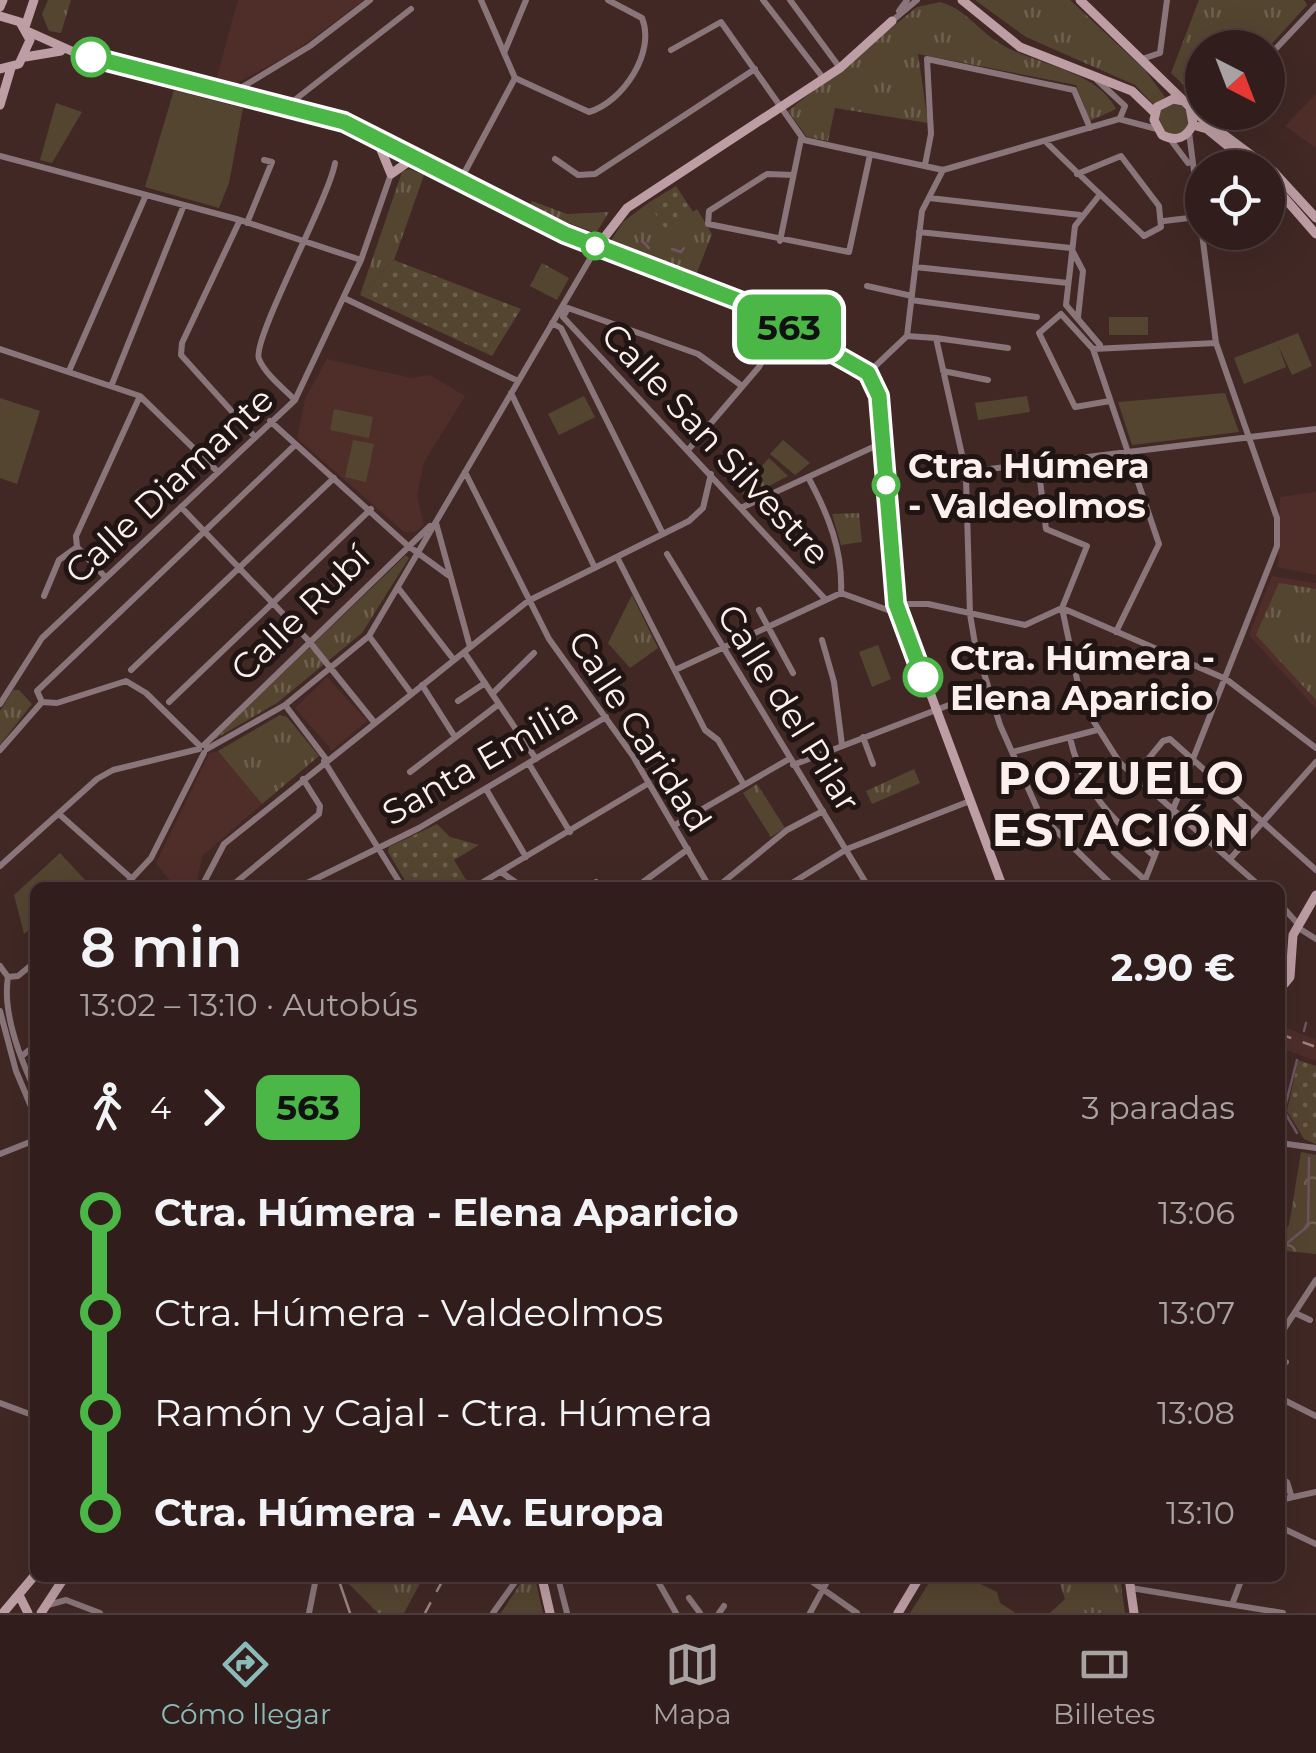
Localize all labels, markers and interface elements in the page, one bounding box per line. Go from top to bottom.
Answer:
north arrow [1185,30,1285,130]
map controls [1185,30,1285,250]
unlabelled marker [72,38,110,76]
button: locate [1185,150,1285,250]
unlabelled marker [582,233,608,259]
line badge: 563 [732,294,846,360]
text: 563 [757,306,821,349]
street label: Calle San Silvestre [593,314,839,574]
street label: Calle Diamante [56,377,282,593]
place label: Ctra. Húmera - Valdeolmos [908,444,1150,527]
marker: Ctra. Húmera - Valdeolmos [873,472,899,498]
street label: Calle Rubí [222,535,379,690]
street label: Calle del Pilar [708,596,870,820]
street label: Calle Caridad [559,622,721,840]
place label: Ctra. Húmera - Elena Aparicio [950,636,1215,719]
marker: Ctra. Húmera - Elena Aparicio [904,658,942,696]
street label: Santa Emilia [375,688,585,834]
district label: POZUELO ESTACIÓN [992,750,1252,857]
text: 8 min [80,914,243,981]
text: 2.90 € [1111,944,1235,991]
text: 13:02 – 13:10 · Autobús [80,985,418,1024]
icon: walk [80,1080,135,1135]
icon: forward [186,1080,241,1135]
text: 563 [276,1086,340,1129]
text: 4 [150,1088,171,1127]
text: 3 paradas [1081,1088,1235,1127]
text: Ctra. Húmera - Elena Aparicio [154,1189,739,1236]
text: 13:06 [1158,1193,1235,1232]
text: Ctra. Húmera - Valdeolmos [154,1289,663,1336]
text: 13:07 [1159,1293,1235,1332]
text: Ramón y Cajal - Ctra. Húmera [154,1389,713,1436]
text: 13:08 [1157,1393,1235,1432]
text: Ctra. Húmera - Av. Europa [154,1489,664,1536]
text: 13:10 [1166,1493,1235,1532]
tab: Cómo llegar [161,1637,331,1731]
tab: Mapa [653,1637,731,1731]
tab: Billetes [1053,1637,1155,1731]

